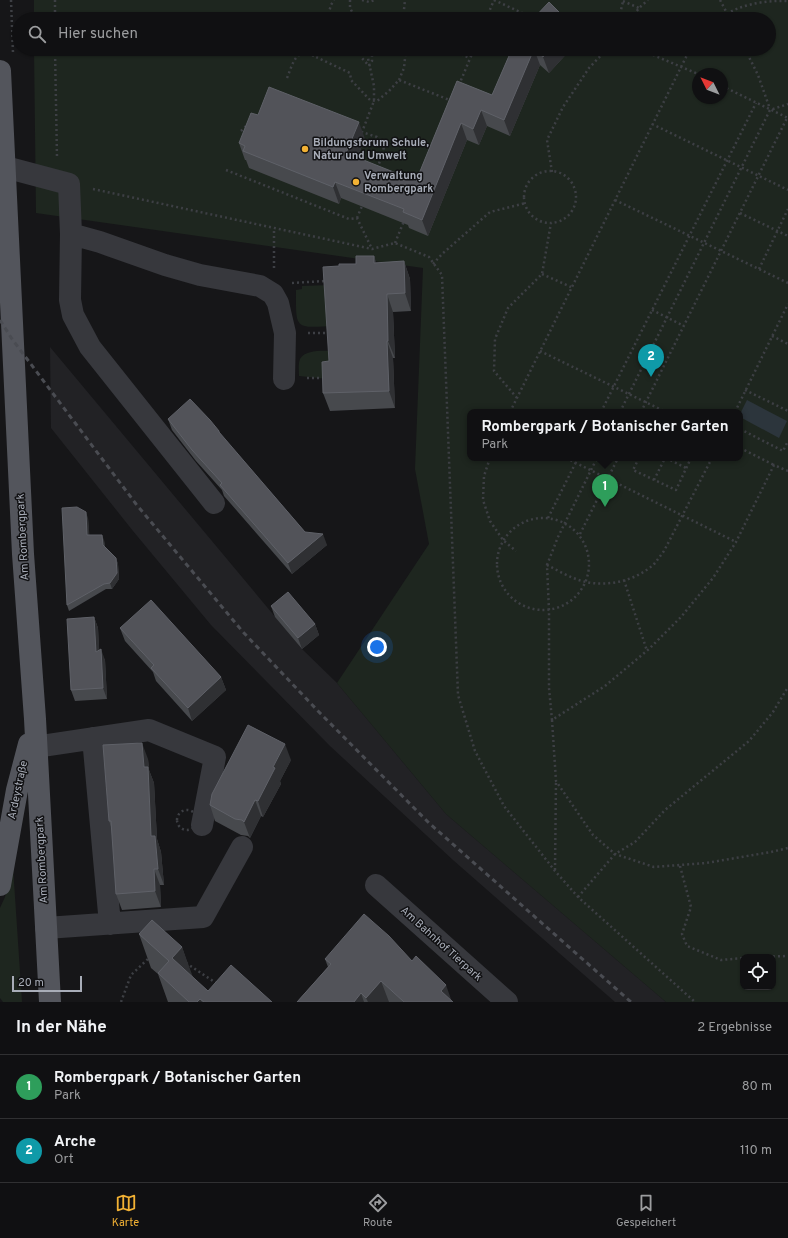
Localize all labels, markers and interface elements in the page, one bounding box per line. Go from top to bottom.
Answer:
search box [12,12,776,56]
icon: search [26,23,48,45]
text: Hier suchen [58,25,138,44]
north arrow [692,68,728,104]
place label: Bildungsforum Schule, Natur und Umwelt [313,136,429,163]
marker: Bildungsforum Schule, Natur und Umwelt [300,144,310,154]
place label: Verwaltung Rombergpark [364,169,434,196]
marker: Verwaltung Rombergpark [351,177,361,187]
pin: 2 [638,344,664,377]
popup [467,409,743,461]
text: Rombergpark / Botanischer Garten [481,418,729,437]
text: Park [481,437,508,453]
pin: 1 [592,474,618,507]
street label: Am Rombergpark [14,493,32,581]
your location [367,637,387,657]
street label: Ardeystraße [5,759,31,821]
street label: Am Rombergpark [33,816,51,904]
street label: Am Bahnhof Tierpark [397,904,485,984]
map controls [740,954,776,990]
button: locate [740,954,776,990]
scale bar [12,974,82,993]
text: 20 m [18,976,44,990]
text: In der Nähe [16,1017,107,1039]
text: 2 Ergebnisse [697,1020,772,1036]
text: Rombergpark / Botanischer Garten [54,1069,301,1088]
text: 1 [26,1079,32,1095]
text: 80 m [742,1079,772,1095]
text: Park [54,1088,81,1104]
text: Arche [54,1133,96,1152]
text: 2 [25,1143,33,1159]
text: 110 m [740,1143,772,1159]
text: Ort [54,1152,74,1168]
tab: Karte [112,1192,139,1230]
tab: Route [363,1192,392,1230]
tab: Gespeichert [616,1192,676,1230]

